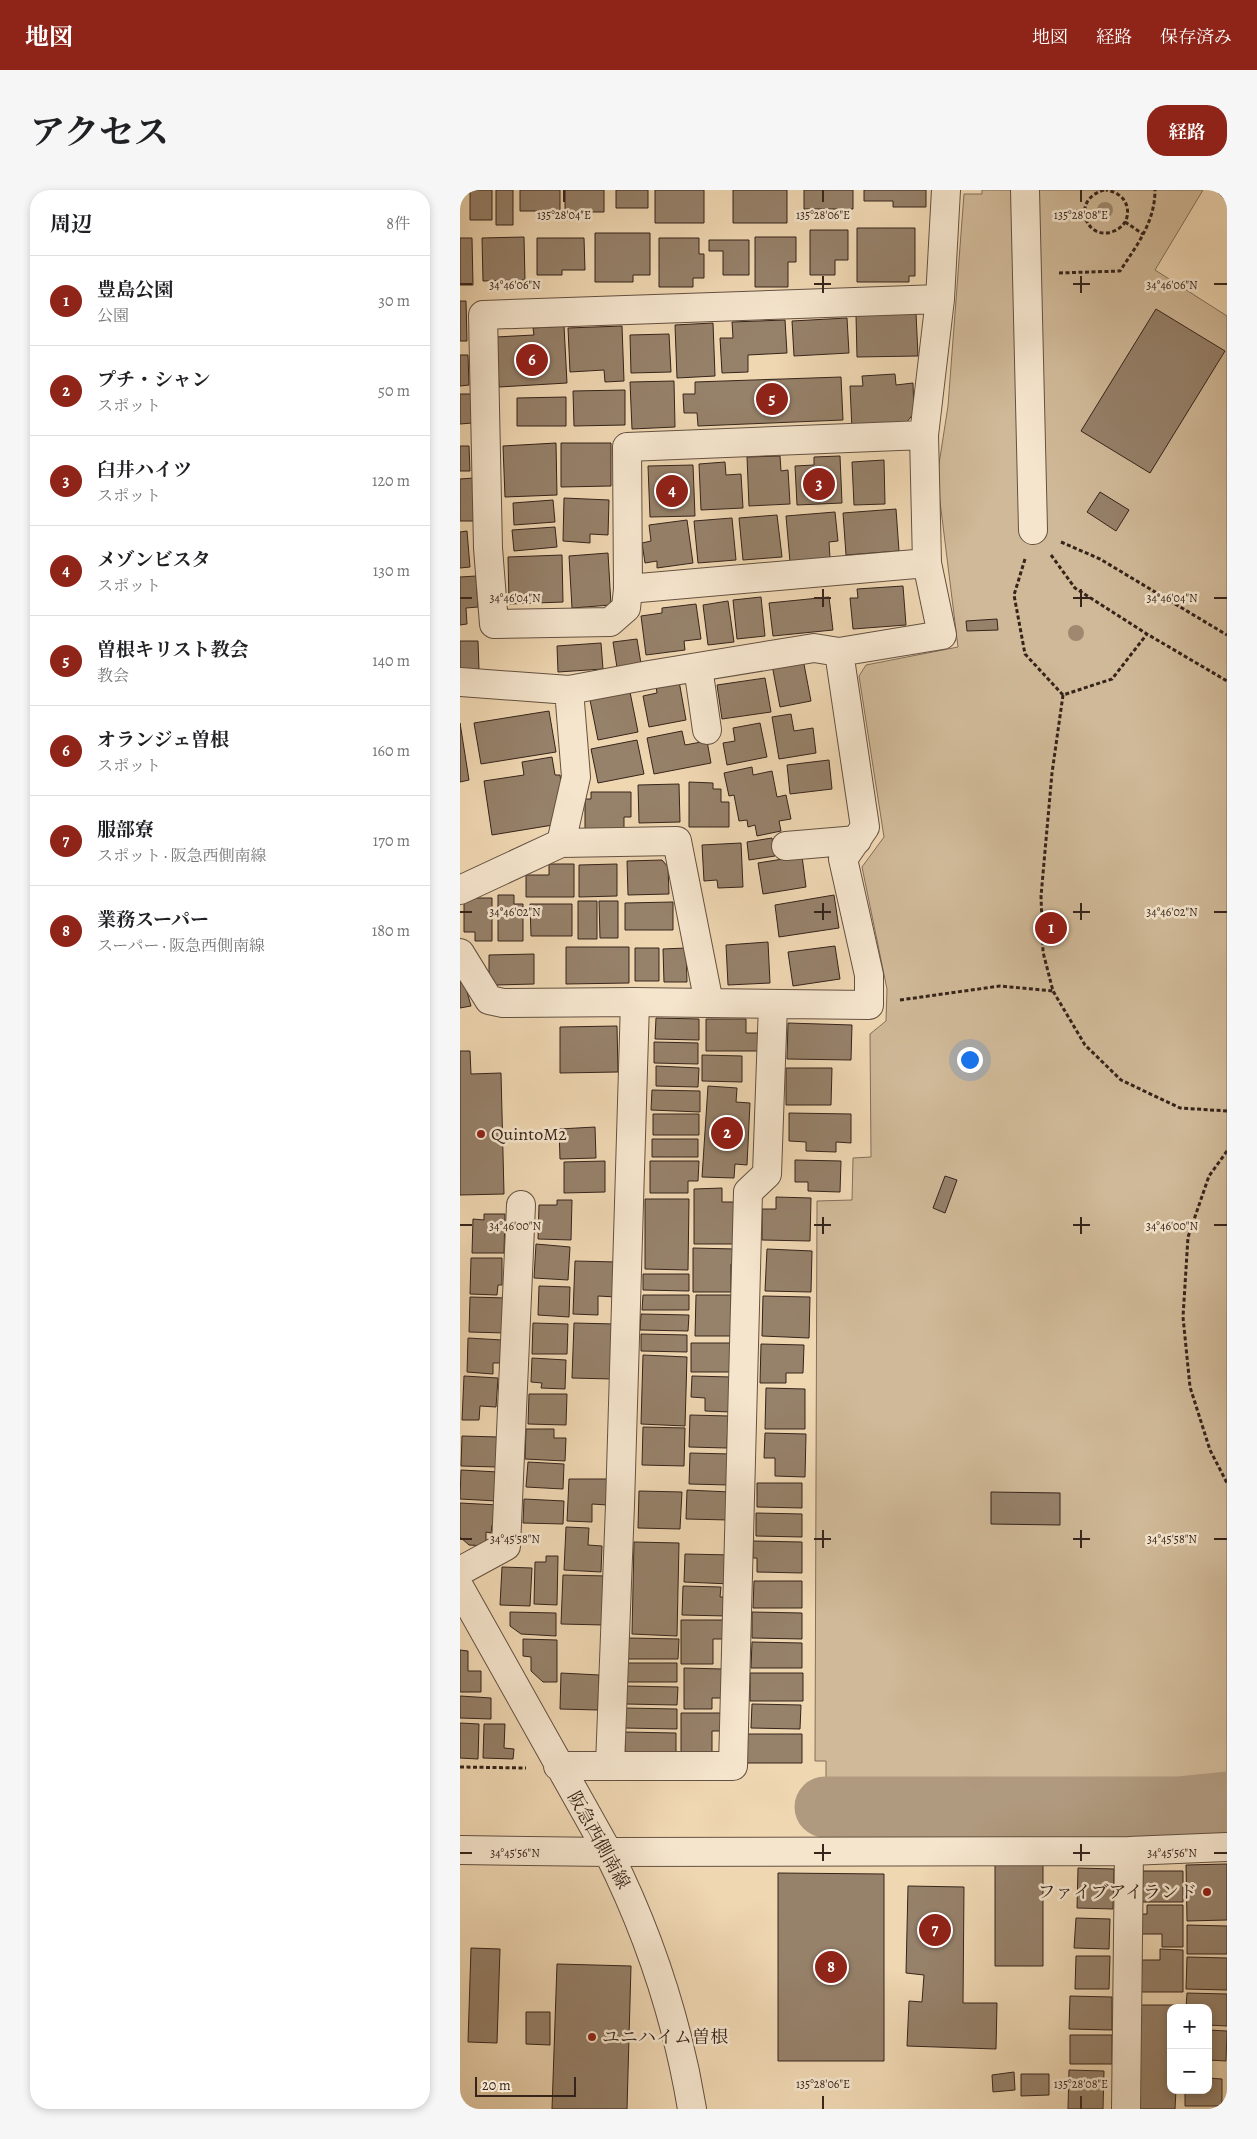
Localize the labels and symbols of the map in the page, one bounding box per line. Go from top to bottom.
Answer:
text: 135°28'04"E [537,207,591,223]
text: 135°28'06"E [796,207,850,223]
text: 135°28'08"E [1054,207,1108,223]
text: 34°46'06"N [489,277,541,293]
text: 34°46'06"N [1146,277,1198,293]
pin: 6 [516,341,548,379]
pin: 5 [756,380,788,418]
pin: 3 [803,465,835,503]
pin: 4 [656,472,688,510]
text: 34°46'04"N [489,590,541,606]
text: 34°46'04"N [1146,590,1198,606]
text: 34°46'02"N [489,904,541,920]
text: 34°46'02"N [1146,904,1198,920]
pin: 1 [1035,909,1067,947]
your location [957,1047,983,1073]
pin: 2 [711,1114,743,1152]
place label: QuintoM2 [491,1122,567,1146]
marker: QuintoM2 [475,1128,487,1140]
text: 34°46'00"N [489,1218,541,1234]
text: 34°46'00"N [1146,1218,1198,1234]
text: 34°45'58"N [490,1531,540,1547]
text: 34°45'58"N [1147,1531,1197,1547]
street label: 阪急西側南線 [562,1787,636,1893]
text: 34°45'56"N [490,1845,540,1861]
text: 34°45'56"N [1147,1845,1197,1861]
place label: ファイブアイランド [1038,1880,1197,1904]
marker: ファイブアイランド [1201,1886,1213,1898]
pin: 7 [919,1911,951,1949]
pin: 8 [815,1948,847,1986]
place label: ユニハイム曽根 [602,2025,728,2049]
marker: ユニハイム曽根 [586,2031,598,2043]
scale bar [475,2074,576,2097]
text: 135°28'06"E [796,2076,850,2092]
text: 135°28'08"E [1054,2076,1108,2092]

